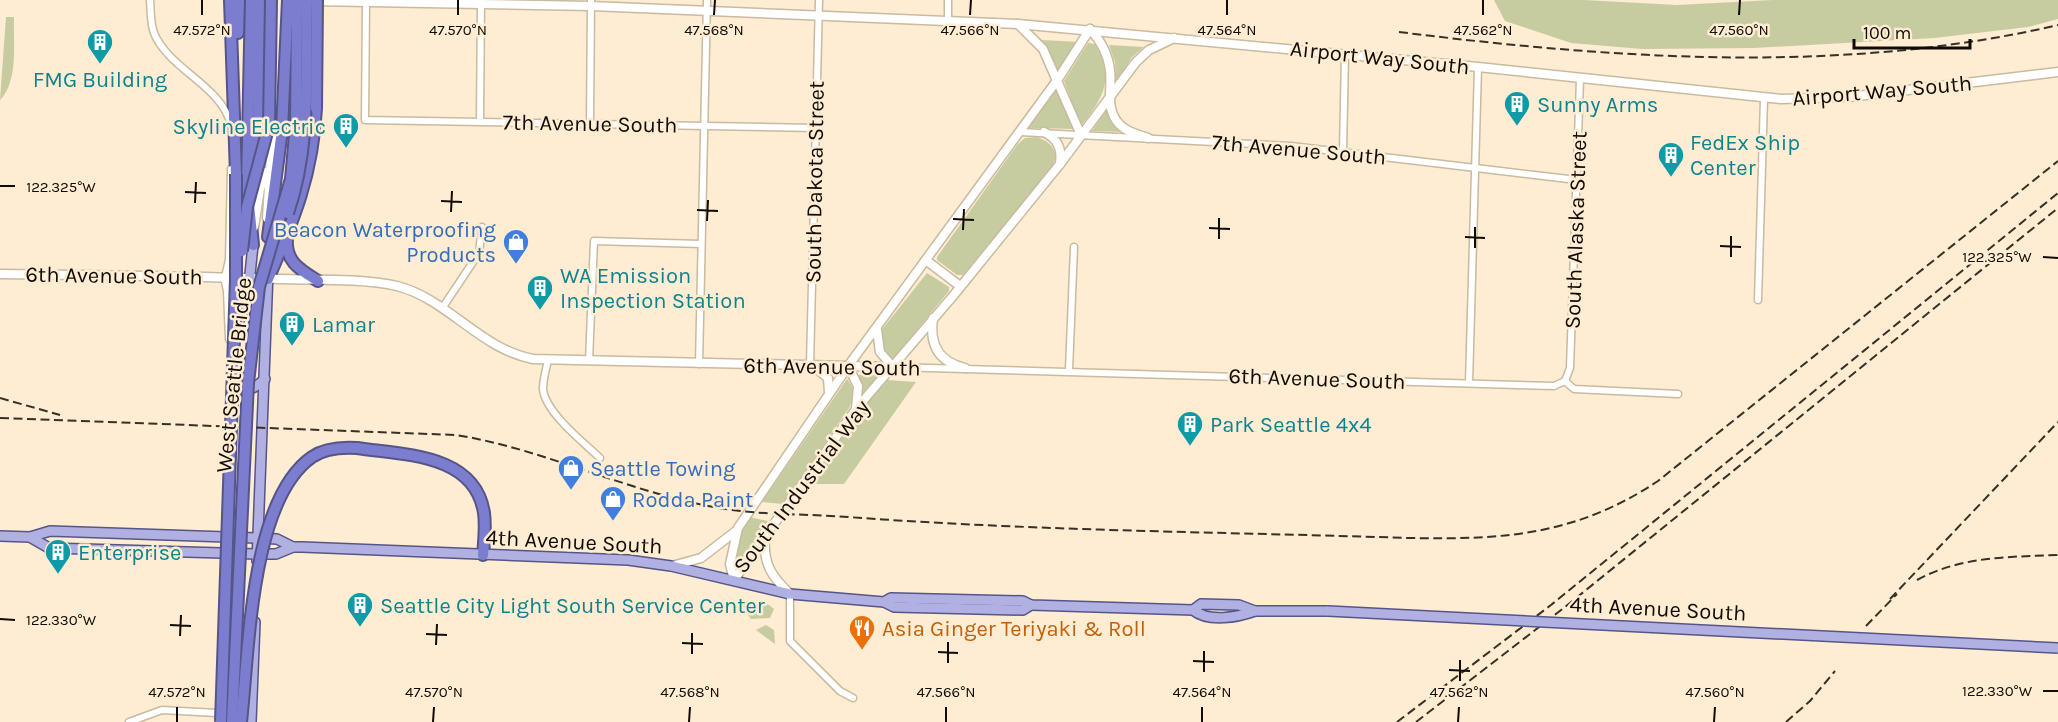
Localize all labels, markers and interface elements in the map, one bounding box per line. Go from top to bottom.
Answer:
scale bar [1854,12,1970,50]
text: 47.572°N [173,21,231,39]
text: 47.570°N [429,21,487,39]
text: 47.568°N [684,21,744,39]
text: 47.566°N [940,21,1000,39]
text: 47.564°N [1198,21,1256,39]
text: 47.562°N [1453,21,1513,39]
text: 47.560°N [1709,21,1769,39]
text: 100 m [1863,22,1911,44]
building icon: FMG Building [85,27,115,65]
street label: Airport Way South [1289,36,1471,80]
place label: FMG Building [33,67,168,93]
street label: Airport Way South [1791,70,1973,112]
street label: South Dakota Street [800,81,830,283]
building icon: Sunny Arms [1502,89,1532,127]
place label: Sunny Arms [1537,92,1658,118]
street label: 7th Avenue South [502,109,678,139]
building icon: Skyline Electric [331,111,361,149]
place label: Skyline Electric [173,114,326,140]
street label: 7th Avenue South [1211,129,1387,171]
place label: FedEx Ship Center [1690,130,1800,181]
street label: South Alaska Street [1560,131,1592,329]
building icon: FedEx Ship Center [1656,140,1686,178]
text: 122.325°W [26,178,96,196]
place label: Beacon Waterproofing Products [274,217,497,268]
shop icon: Beacon Waterproofing Products [501,227,531,265]
text: 122.325°W [1962,248,2032,266]
street label: 6th Avenue South [25,261,203,291]
place label: WA Emission Inspection Station [560,263,746,314]
building icon: WA Emission Inspection Station [525,273,555,311]
street label: West Seattle Bridge [211,276,257,474]
building icon: Lamar [277,309,307,347]
place label: Lamar [312,312,375,338]
street label: 6th Avenue South [743,352,921,382]
street label: 6th Avenue South [1228,363,1406,395]
street label: South Industrial Way [728,395,875,578]
building icon: Park Seattle 4x4 [1175,409,1205,447]
place label: Park Seattle 4x4 [1210,412,1372,438]
shop icon: Seattle Towing [556,453,586,491]
place label: Seattle Towing [590,456,736,482]
shop icon: Rodda Paint [598,484,628,522]
place label: Rodda Paint [632,487,753,513]
street label: 4th Avenue South [485,524,663,560]
building icon: Enterprise [43,537,73,575]
place label: Enterprise [78,540,181,566]
building icon: Seattle City Light South Service Center [345,590,375,628]
street label: 4th Avenue South [1569,591,1747,627]
place label: Seattle City Light South Service Center [380,593,765,619]
text: 122.330°W [26,611,97,629]
restaurant icon: Asia Ginger Teriyaki & Roll [847,613,877,651]
place label: Asia Ginger Teriyaki & Roll [882,616,1146,642]
text: 122.330°W [1962,682,2033,700]
text: 47.572°N [148,683,206,701]
text: 47.570°N [405,683,463,701]
text: 47.568°N [660,683,720,701]
text: 47.566°N [916,683,976,701]
text: 47.564°N [1173,683,1231,701]
text: 47.562°N [1429,683,1489,701]
text: 47.560°N [1685,683,1745,701]

